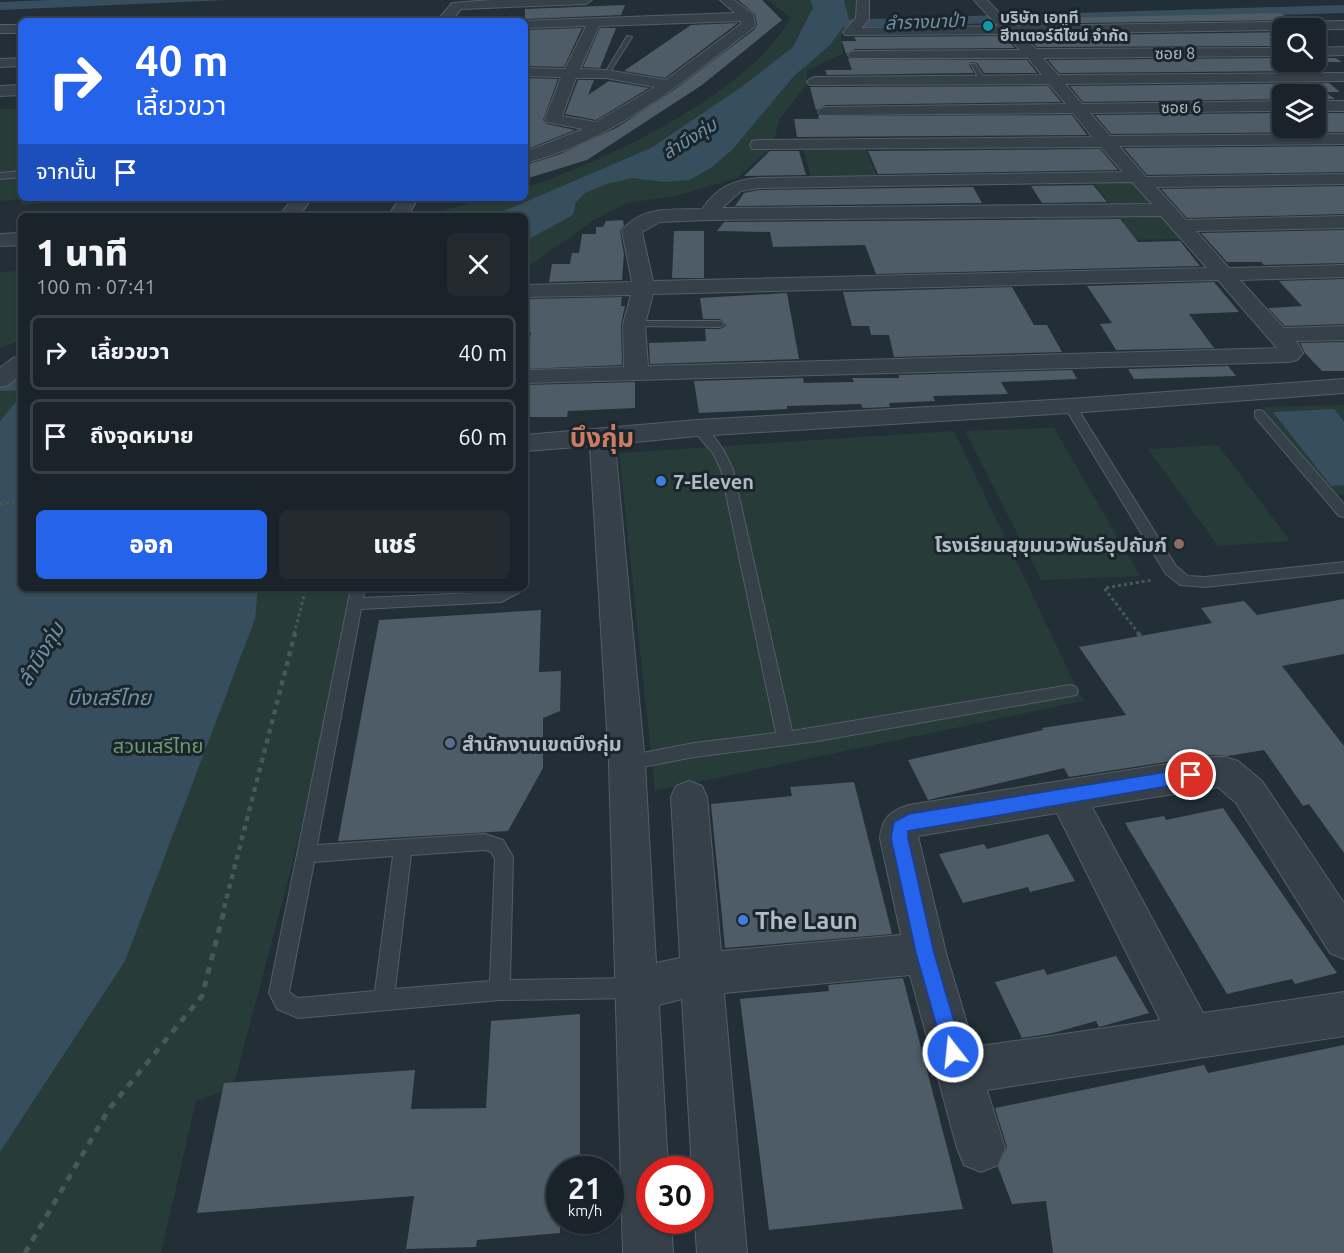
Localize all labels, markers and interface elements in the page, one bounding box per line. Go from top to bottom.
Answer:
place label: บริษัท เอทูที ฮีทเตอร์ดีไซน์ จำกัด [1000,8,1128,44]
water label: ลำรางนาป่า [885,10,966,32]
map controls [1272,18,1326,138]
button: search [1272,18,1326,72]
marker: บริษัท เอทูที ฮีทเตอร์ดีไซน์ จำกัด [981,19,995,33]
text: 40 m [135,37,229,84]
icon: right [36,42,114,120]
street label: ซอย 8 [1155,44,1195,62]
button: layers [1272,84,1326,138]
text: เลี้ยวขวา [135,90,226,120]
street label: ซอย 6 [1161,98,1201,116]
water label: ลำบึงกุ่ม [658,113,722,164]
icon: arrive [109,156,142,189]
text: จากนั้น [36,158,97,183]
text: 1 นาที [36,232,128,273]
button: close [447,233,510,296]
text: 100 m · 07:41 [36,275,156,298]
icon: right [39,336,72,369]
text: เลี้ยวขวา [90,338,170,363]
text: 40 m [458,340,507,365]
icon: arrive [39,420,72,453]
text: ถึงจุดหมาย [90,422,194,447]
district label: บึงกุ่ม [570,423,634,454]
text: 60 m [458,424,507,449]
place label: 7-Eleven [673,470,754,493]
marker: 7-Eleven [654,474,668,488]
button: ออก [36,510,267,579]
button: แชร์ [279,510,510,579]
place label: โรงเรียนสุขุมนวพันธ์อุปถัมภ์ [935,533,1167,557]
marker: โรงเรียนสุขุมนวพันธ์อุปถัมภ์ [1172,537,1186,551]
water label: ลำบึงกุ่ม [12,616,71,691]
water label: บึงเสรีไทย [67,685,152,709]
place label: สำนักงานเขตบึงกุ่ม [462,732,622,756]
park label: สวนเสรีไทย [113,734,203,757]
marker: สำนักงานเขตบึงกุ่ม [443,736,457,750]
pin [1165,749,1216,800]
icon: arrive [1174,758,1207,791]
place label: The Laun [755,907,858,934]
marker: The Laun [736,913,750,927]
position arrow [921,1020,985,1084]
speed limit sign: 30 [636,1156,714,1234]
text: 21 [568,1171,602,1205]
text: km/h [568,1202,602,1219]

